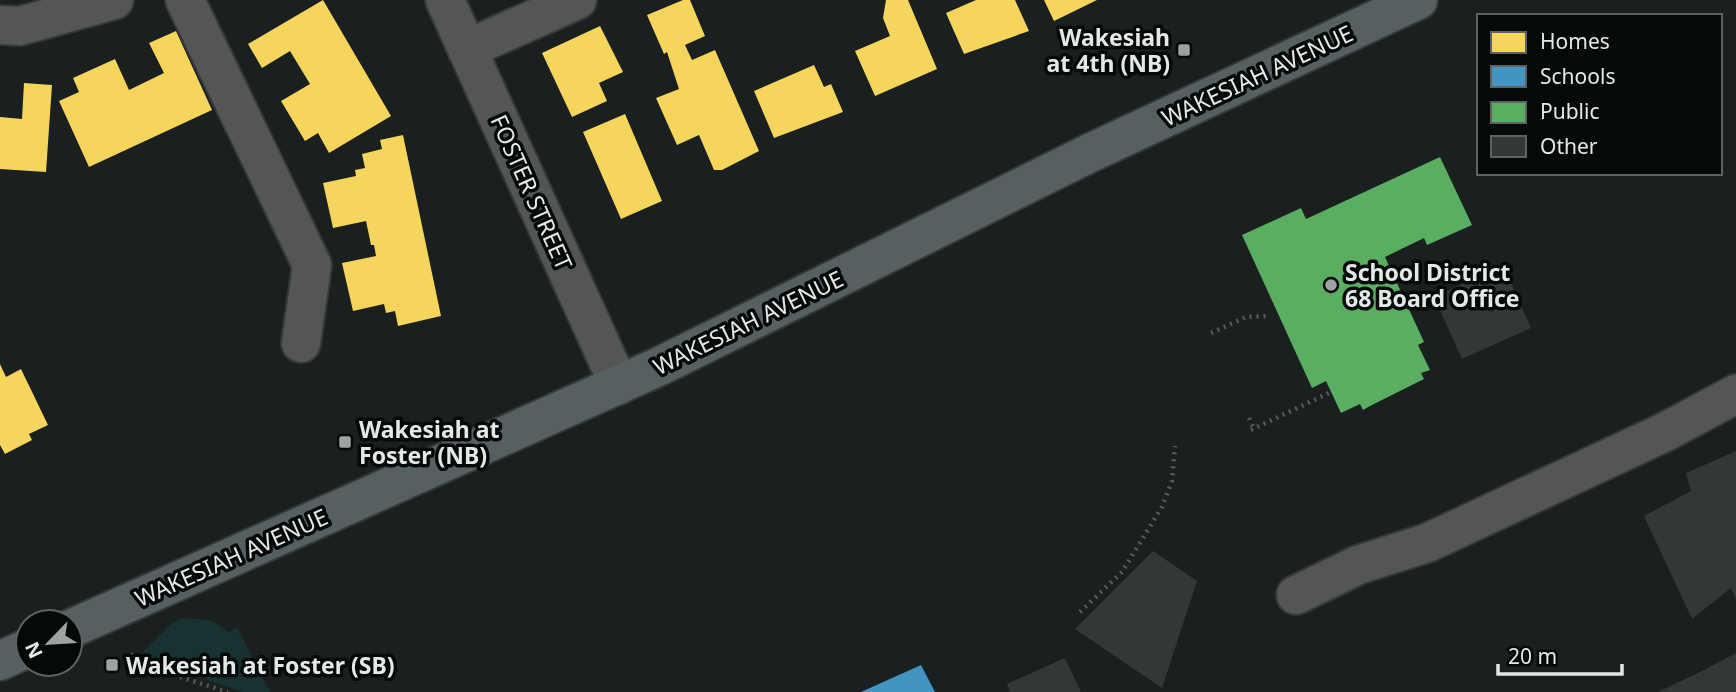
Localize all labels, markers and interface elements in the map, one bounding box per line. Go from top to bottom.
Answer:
legend [1477,14,1722,175]
street label: WAKESIAH AVENUE [1156,17,1358,133]
place label: Wakesiah at 4th (NB) [1047,21,1170,79]
text: Homes [1540,27,1610,55]
marker: Wakesiah at 4th (NB) [1176,42,1192,58]
text: Schools [1540,62,1615,90]
text: Public [1540,97,1600,125]
street label: FOSTER STREET [484,109,581,275]
text: Other [1540,132,1598,160]
place label: School District 68 Board Office [1345,256,1520,314]
street label: WAKESIAH AVENUE [648,262,848,382]
marker: School District 68 Board Office [1323,277,1339,293]
place label: Wakesiah at Foster (NB) [359,413,499,471]
marker: Wakesiah at Foster (NB) [337,434,353,450]
street label: WAKESIAH AVENUE [130,500,332,614]
north arrow [14,608,84,678]
scale bar [1498,632,1622,676]
text: N [19,638,49,663]
text: 20 m [1508,642,1557,670]
place label: Wakesiah at Foster (SB) [126,649,395,681]
marker: Wakesiah at Foster (SB) [104,657,120,673]

